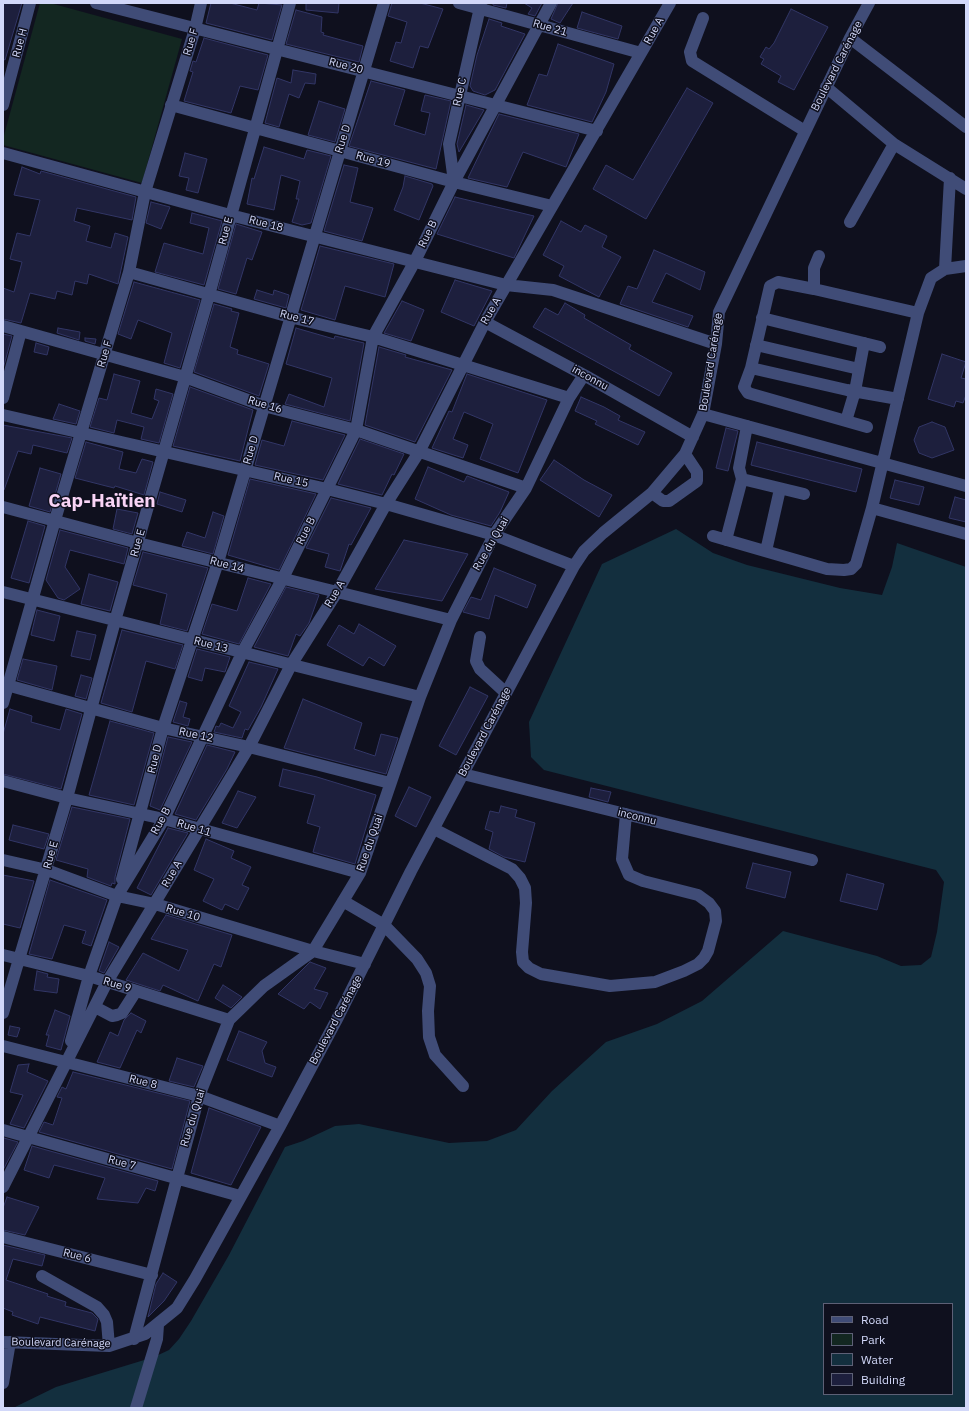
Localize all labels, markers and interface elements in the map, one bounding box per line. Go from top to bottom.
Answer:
street label: Rue A [641,15,667,47]
street label: Rue 21 [531,17,569,39]
street label: Boulevard Carénage [809,19,865,113]
street label: Rue H [10,27,30,59]
street label: Rue F [181,27,201,57]
street label: Rue 20 [327,55,365,77]
street label: Rue C [451,77,469,107]
street label: Rue D [332,123,354,155]
street label: Rue 19 [354,149,392,171]
street label: Rue 18 [247,213,285,235]
street label: Rue E [216,216,236,246]
street label: Rue B [416,218,440,250]
street label: Rue A [478,295,504,327]
street label: Rue 17 [278,307,316,329]
street label: Boulevard Carénage [697,312,725,412]
street label: Rue F [95,339,115,369]
street label: inconnu [570,363,610,393]
street label: Rue 16 [246,394,284,416]
street label: Rue D [241,434,261,466]
street label: Rue 15 [272,470,310,490]
district label: Cap-Haïtien [48,491,156,513]
street label: Rue B [294,515,318,547]
street label: Rue du Quai [470,515,512,573]
street label: Rue E [128,528,148,558]
street label: Rue 14 [208,554,246,576]
street label: Rue A [322,578,348,610]
street label: Rue 13 [192,634,230,656]
street label: Boulevard Carénage [456,685,514,779]
street label: Rue 12 [177,725,215,745]
street label: Rue D [145,743,165,775]
street label: Rue B [148,805,174,837]
street label: inconnu [616,806,658,828]
street label: Rue du Quai [354,813,386,873]
street label: Rue 11 [175,817,213,839]
street label: Rue E [41,840,61,870]
street label: Rue A [159,858,185,890]
street label: Rue 10 [164,902,202,924]
street label: Boulevard Carénage [307,973,365,1067]
street label: Rue 9 [101,975,133,995]
street label: Rue 8 [128,1072,158,1092]
street label: Rue du Quai [178,1087,208,1149]
street label: Rue 7 [107,1153,137,1173]
street label: Rue 6 [62,1246,92,1266]
legend [823,1303,953,1395]
text: Road [861,1312,889,1327]
text: Park [861,1332,885,1347]
street label: Boulevard Carénage [11,1336,111,1350]
text: Water [861,1352,893,1367]
text: Building [861,1372,905,1387]

